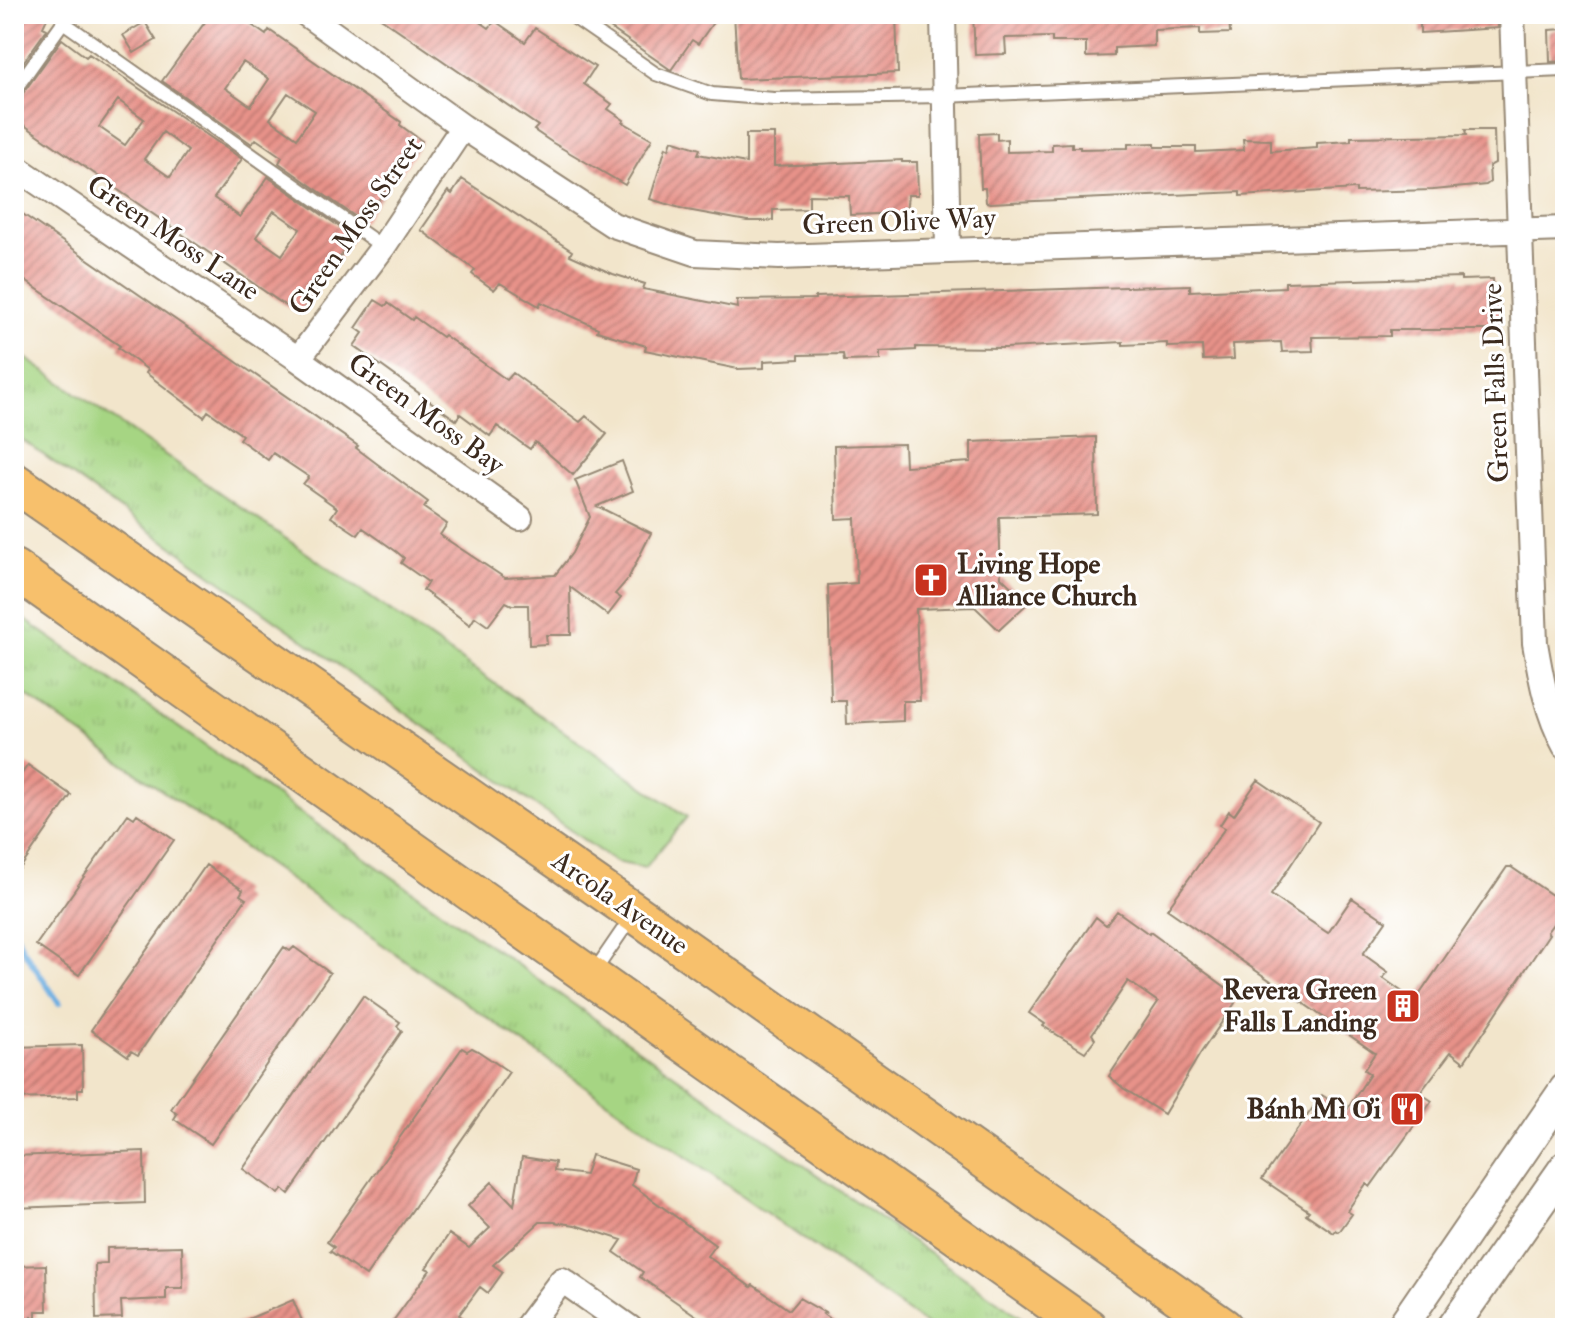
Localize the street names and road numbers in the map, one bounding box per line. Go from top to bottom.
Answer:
street label: Green Moss Street [281,130,431,322]
street label: Green Moss Lane [80,167,266,309]
street label: Green Olive Way [802,201,997,243]
street label: Green Falls Drive [1475,282,1517,483]
street label: Green Moss Bay [341,346,512,483]
street label: Arcola Avenue [544,843,695,963]

